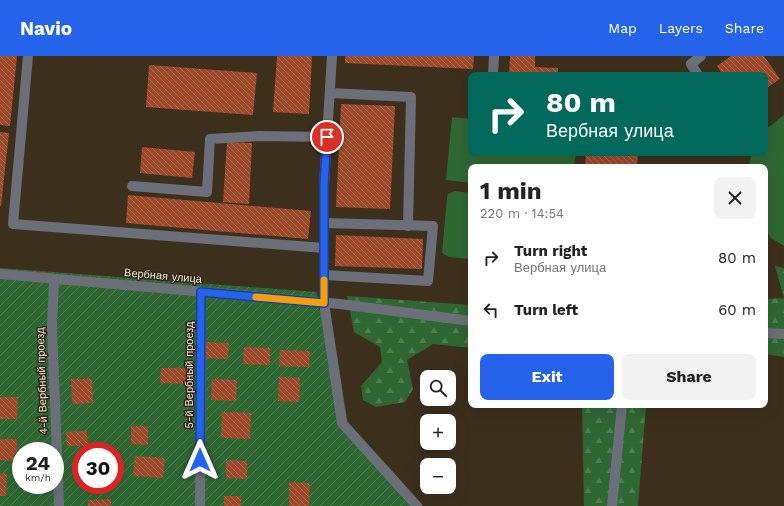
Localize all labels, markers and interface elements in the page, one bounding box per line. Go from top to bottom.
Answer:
text: Navio [20,17,72,40]
text: Map [608,20,637,36]
text: Layers [659,20,703,36]
text: Share [725,20,764,36]
text: 80 m [546,86,616,119]
icon: right [480,88,532,140]
pin [310,120,344,154]
text: Вербная улица [546,120,674,141]
icon: arrive [316,126,338,148]
text: 1 min [480,177,542,205]
button: close [714,177,756,219]
text: 220 m · 14:54 [480,206,564,221]
text: Turn right [514,242,587,260]
icon: right [480,247,502,269]
text: 80 m [718,249,756,267]
text: Вербная улица [514,260,606,275]
street label: Вербная улица [124,266,203,286]
icon: left [480,299,502,321]
text: Turn left [514,301,578,319]
text: 60 m [718,301,756,319]
street label: 5-й Вербный проезд [183,321,196,428]
street label: 4-й Вербный проезд [34,327,50,435]
button: Exit [480,354,614,400]
button: Share [622,354,756,400]
map controls [420,370,456,494]
button: search [420,370,456,406]
button: + [420,414,456,450]
position arrow [179,439,221,481]
speed limit sign: 30 [72,442,124,494]
text: 24 [26,451,50,475]
button: − [420,458,456,494]
text: km/h [25,472,51,483]

